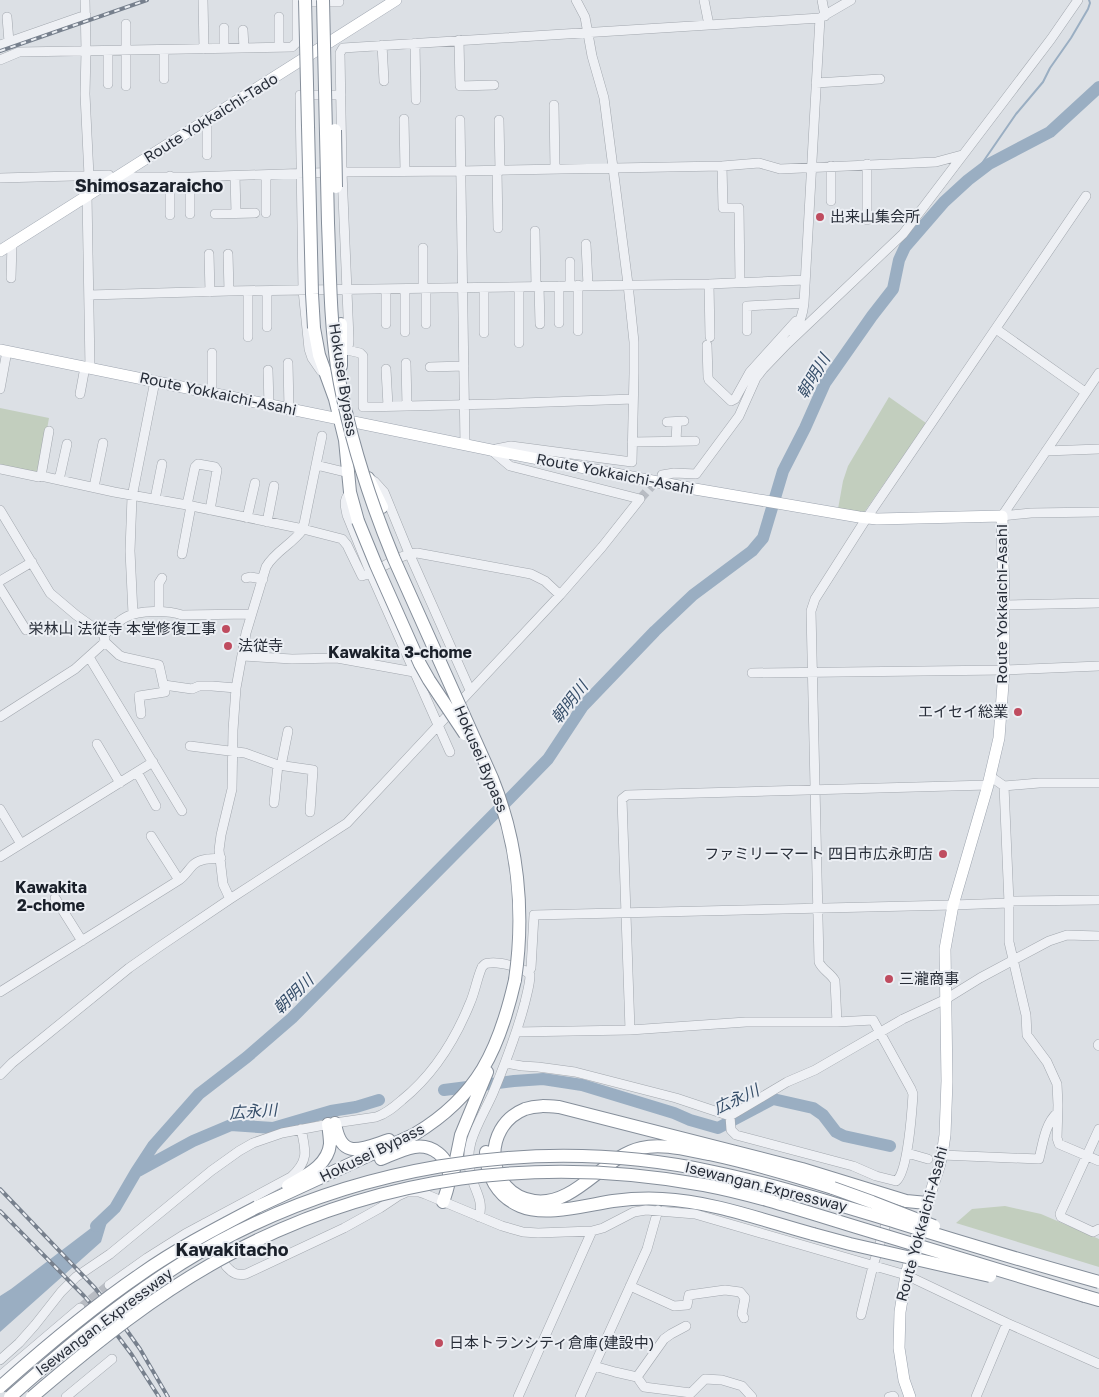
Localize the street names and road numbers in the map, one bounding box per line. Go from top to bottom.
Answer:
street label: Route Yokkaichi-Tado [140,69,281,166]
street label: Hokusei Bypass [326,322,362,438]
street label: Route Yokkaichi-Asahi [138,368,298,418]
street label: Route Yokkaichi-Asahi [535,449,695,497]
street label: Route Yokkaichi-Asahi [992,524,1010,684]
street label: Hokusei Bypass [451,702,513,815]
street label: Hokusei Bypass [316,1119,427,1185]
street label: Route Yokkaichi-Asahi [892,1144,950,1303]
street label: Isewangan Expressway [683,1157,850,1215]
street label: Isewangan Expressway [31,1263,176,1379]

